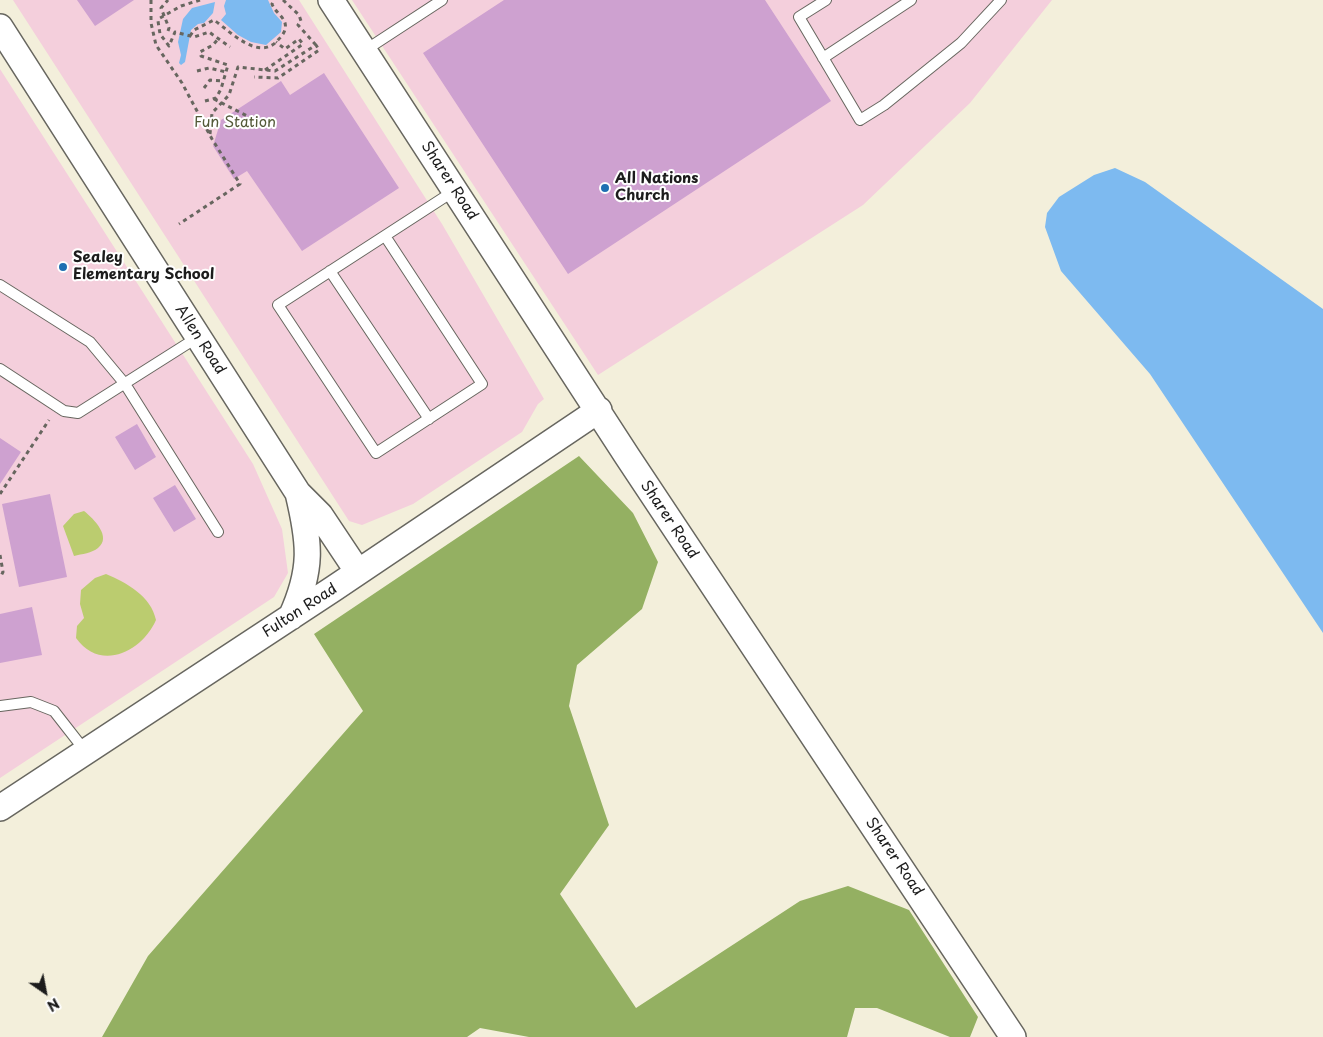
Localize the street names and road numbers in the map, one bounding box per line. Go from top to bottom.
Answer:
street label: Sharer Road [417,138,481,224]
street label: Allen Road [171,302,229,378]
street label: Sharer Road [636,477,702,563]
street label: Fulton Road [259,580,341,642]
street label: Sharer Road [861,814,927,900]

